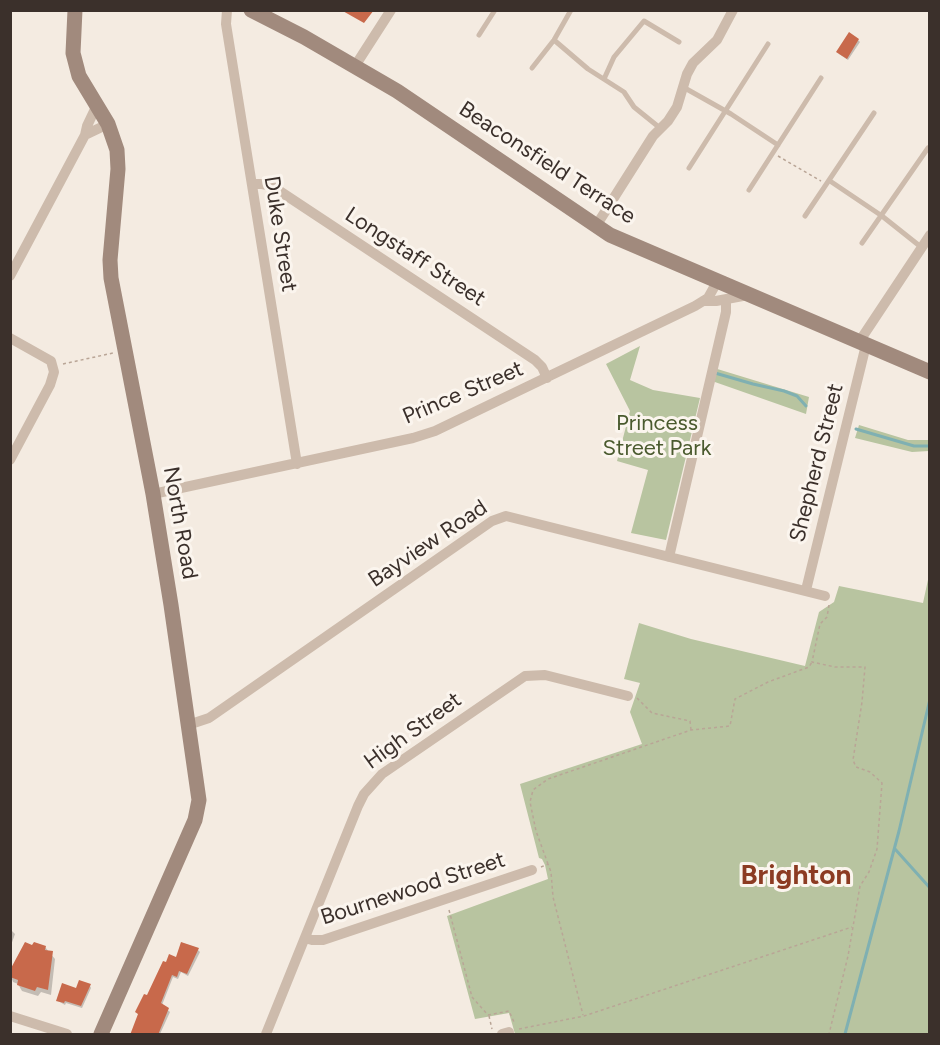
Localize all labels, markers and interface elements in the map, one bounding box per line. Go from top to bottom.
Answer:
street label: Beaconsfield Terrace [454,96,640,230]
street label: Duke Street [258,174,302,294]
street label: Longstaff Street [340,202,490,312]
street label: Prince Street [399,356,527,430]
street label: Shepherd Street [785,381,849,545]
park label: Princess Street Park [603,411,711,463]
street label: North Road [157,465,203,581]
street label: Bayview Road [364,495,492,593]
street label: High Street [359,687,467,775]
street label: Bournewood Street [317,847,509,931]
district label: Brighton [740,859,852,893]

